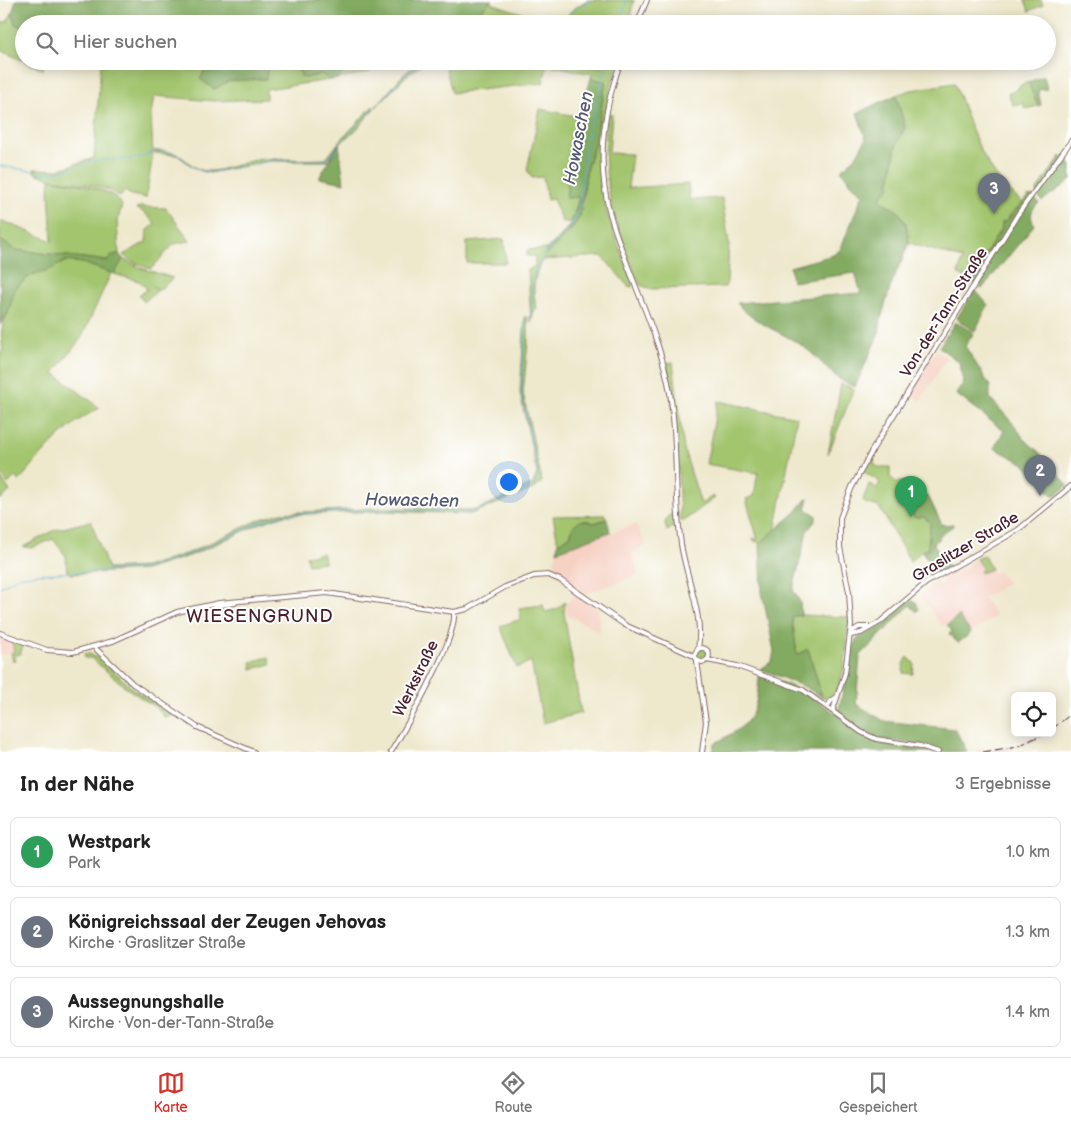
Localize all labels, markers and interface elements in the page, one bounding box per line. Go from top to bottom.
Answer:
search box [15,15,1056,70]
icon: search [33,29,61,57]
text: Hier suchen [73,31,177,54]
water label: Howaschen [559,90,598,187]
pin: 3 [978,173,1010,214]
street label: Von-der-Tann-Straße [897,244,992,381]
pin: 2 [1024,455,1056,496]
your location [496,469,522,495]
pin: 1 [895,476,927,517]
water label: Howaschen [365,489,459,512]
street label: Graslitzer Straße [909,508,1023,587]
district label: WIESENGRUND [186,606,334,627]
street label: Werkstraße [390,637,443,720]
map controls [1011,692,1056,737]
button: locate [1011,692,1056,737]
text: In der Nähe [20,772,134,797]
text: 3 Ergebnisse [955,775,1051,794]
text: Westpark [68,831,151,854]
text: 1 [34,843,40,862]
text: 1.0 km [1006,843,1050,862]
text: Park [68,854,100,873]
text: Königreichssaal der Zeugen Jehovas [68,911,386,934]
text: 2 [32,923,42,942]
text: 1.3 km [1005,923,1050,942]
text: Kirche · Graslitzer Straße [68,934,246,953]
text: Aussegnungshalle [68,991,224,1014]
text: 3 [32,1003,42,1022]
text: 1.4 km [1006,1003,1050,1022]
text: Kirche · Von-der-Tann-Straße [68,1014,274,1033]
tab: Karte [153,1069,188,1116]
tab: Route [494,1069,532,1116]
tab: Gespeichert [839,1069,918,1116]

